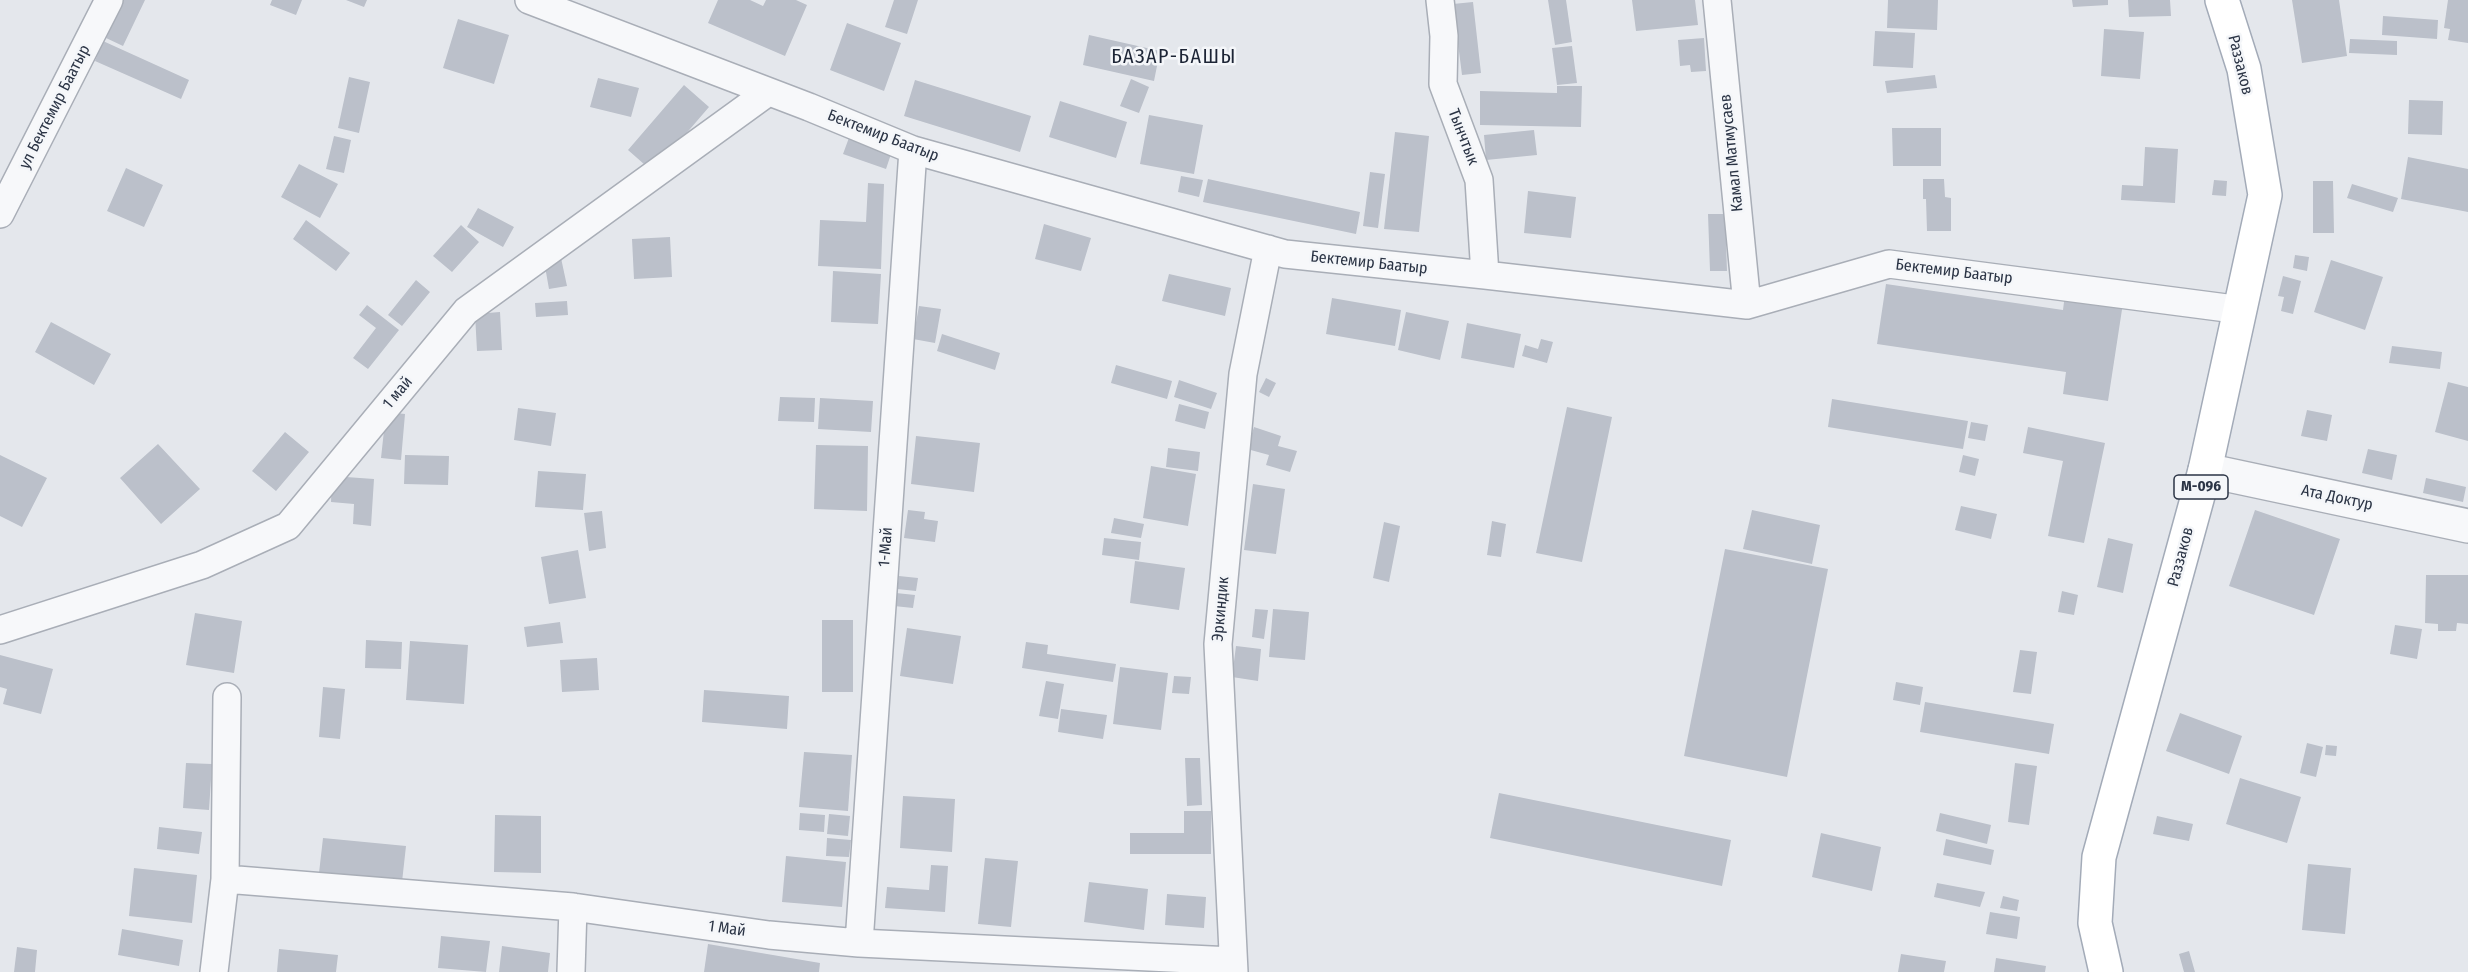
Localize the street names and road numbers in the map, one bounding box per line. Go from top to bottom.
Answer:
street label: Раззаков [2223,33,2257,97]
street label: ул Бектемир Баатыр [15,42,95,172]
street label: Камал Матмусаев [1716,93,1748,213]
street label: Бектемир Баатыр [825,106,941,166]
street label: Тынчтык [1444,106,1482,168]
street label: Бектемир Баатыр [1309,247,1429,279]
street label: Бектемир Баатыр [1894,255,2014,289]
street label: 1 май [379,373,417,413]
road number: М-096 [2174,475,2228,499]
street label: Ата Доктур [2299,481,2375,515]
street label: Раззаков [2164,525,2198,589]
street label: 1-Май [875,526,897,568]
street label: Эркиндик [1209,576,1233,642]
street label: 1 Май [707,917,747,941]

